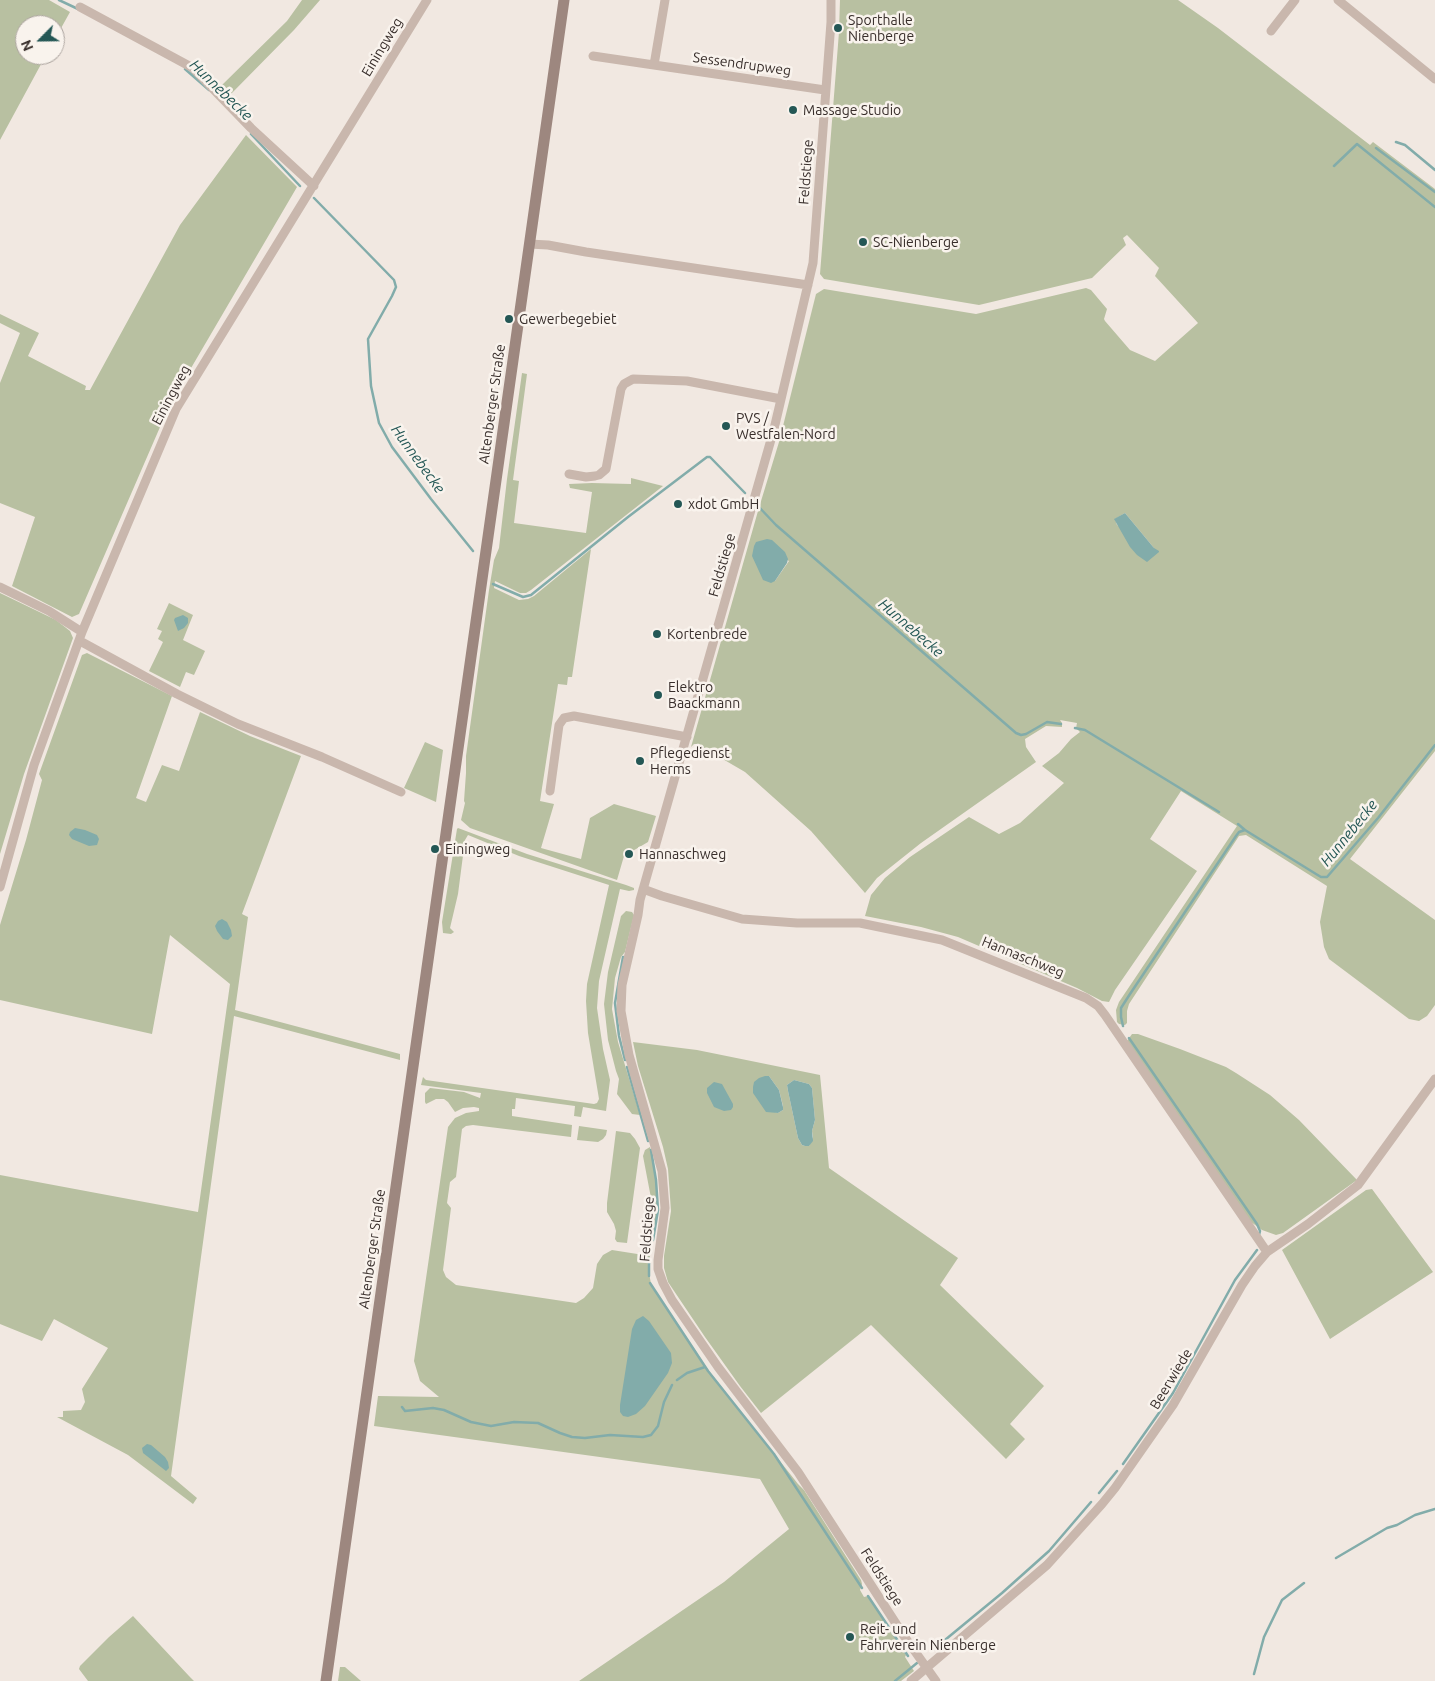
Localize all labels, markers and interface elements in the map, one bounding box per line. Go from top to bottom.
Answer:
place label: Sporthalle Nienberge [848,12,914,44]
north arrow [15,15,65,65]
street label: Einingweg [358,15,406,79]
marker: Sporthalle Nienberge [832,22,844,34]
text: N [18,38,37,53]
street label: Sessendrupweg [692,49,792,79]
water label: Hunnebecke [186,56,256,124]
place label: Massage Studio [803,102,901,118]
marker: Massage Studio [787,104,799,116]
street label: Feldstiege [795,139,817,205]
place label: SC-Nienberge [873,234,959,250]
marker: SC-Nienberge [857,236,869,248]
place label: Gewerbegebiet [519,311,616,327]
marker: Gewerbegebiet [503,313,515,325]
street label: Altenberger Straße [475,343,509,465]
street label: Einingweg [148,362,194,428]
place label: PVS / Westfalen-Nord [736,410,836,442]
marker: PVS / Westfalen-Nord [720,420,732,432]
water label: Hunnebecke [387,421,449,497]
place label: xdot GmbH [688,496,759,512]
marker: xdot GmbH [672,498,684,510]
street label: Feldstiege [705,531,739,599]
water label: Hunnebecke [875,595,947,661]
place label: Kortenbrede [667,626,747,642]
marker: Kortenbrede [651,628,663,640]
place label: Elektro Baackmann [668,679,740,712]
marker: Elektro Baackmann [652,689,664,701]
place label: Pflegedienst Herms [650,745,730,778]
marker: Pflegedienst Herms [634,755,646,767]
water label: Hunnebecke [1317,796,1381,870]
place label: Einingweg [445,841,510,857]
marker: Einingweg [429,843,441,855]
place label: Hannaschweg [639,846,726,862]
marker: Hannaschweg [623,848,635,860]
street label: Hannaschweg [979,933,1067,981]
street label: Altenberger Straße [355,1188,389,1310]
street label: Feldstiege [636,1196,658,1262]
street label: Beerwiede [1146,1346,1196,1412]
street label: Feldstiege [857,1545,907,1609]
place label: Reit- und Fahrverein Nienberge [860,1621,996,1654]
marker: Reit- und Fahrverein Nienberge [844,1631,856,1643]

